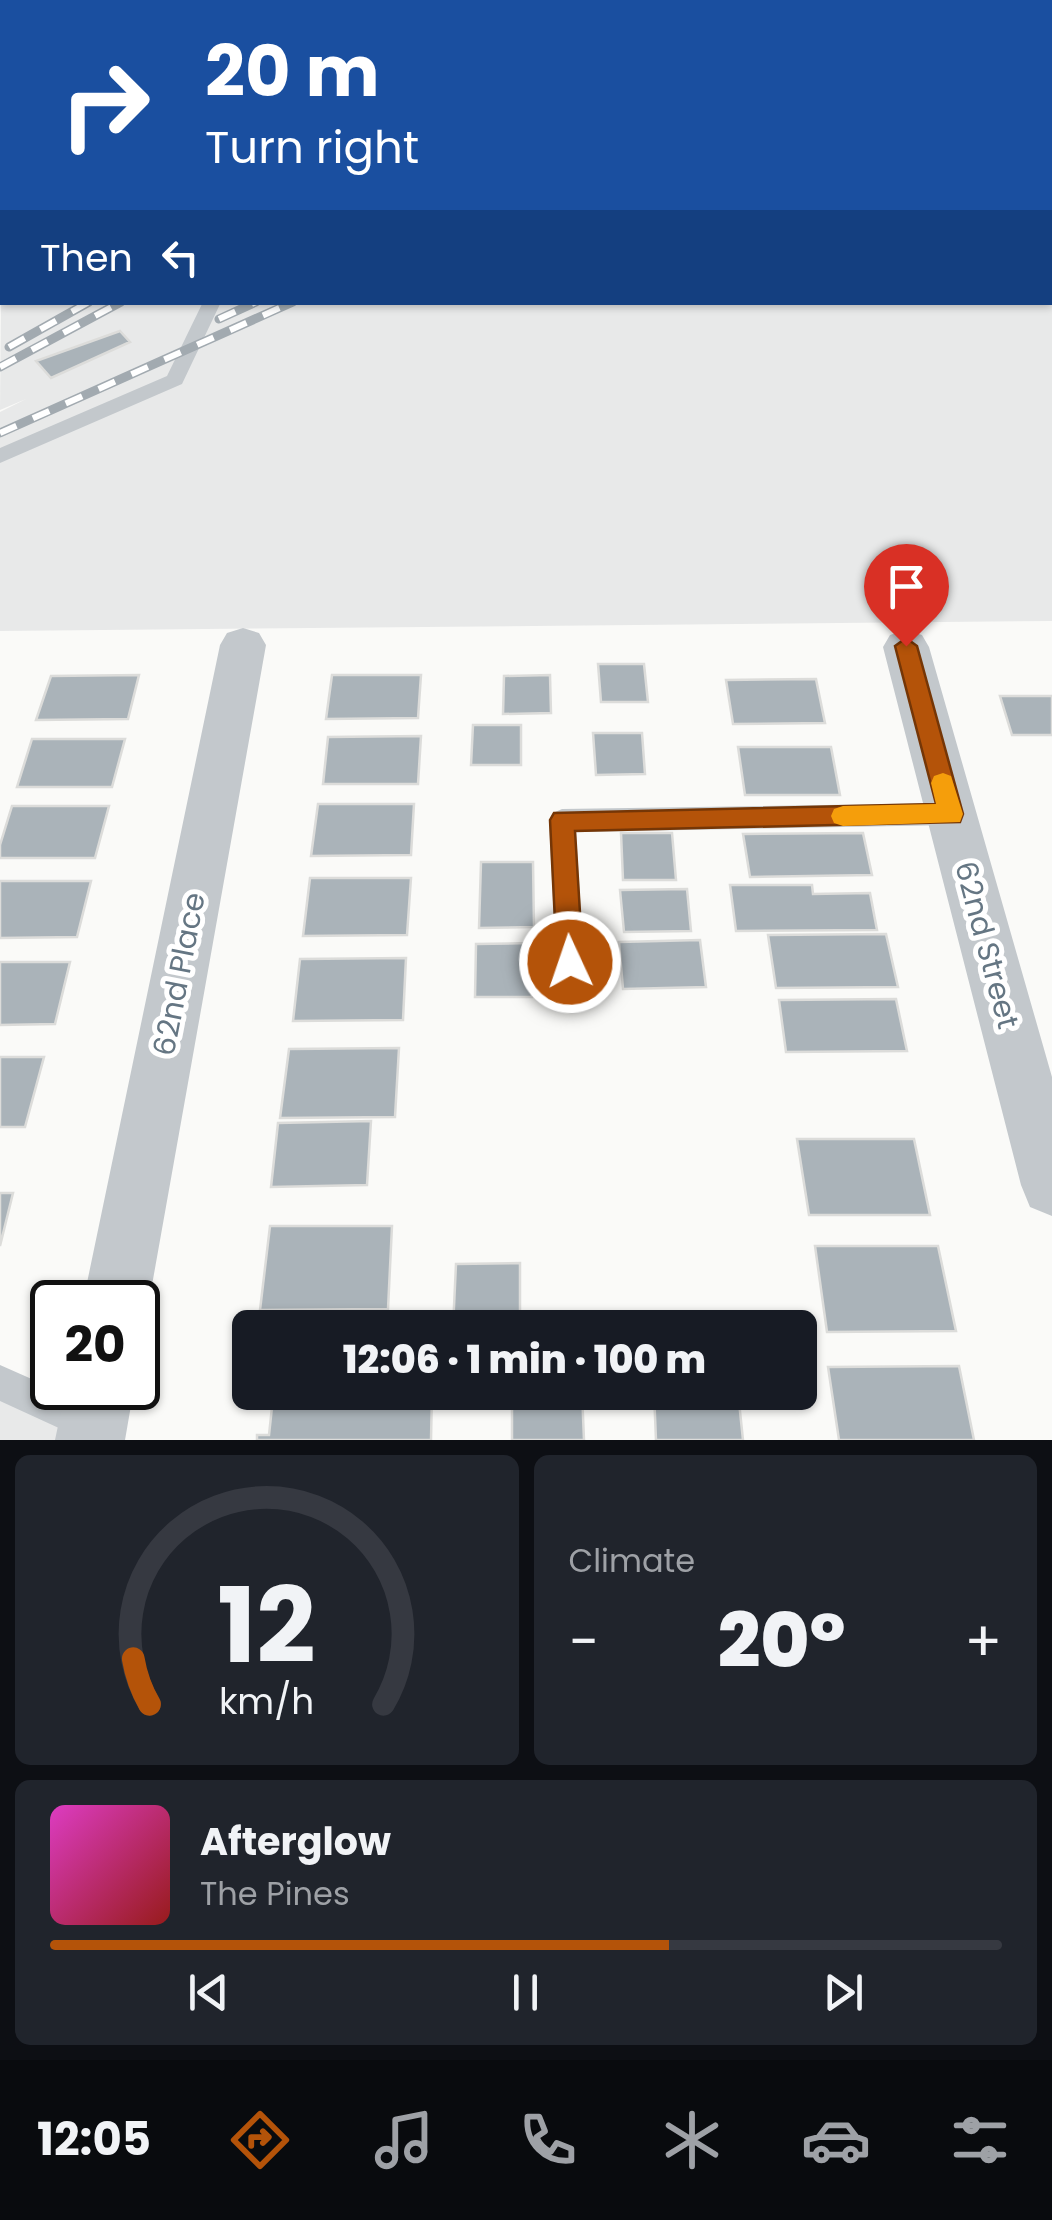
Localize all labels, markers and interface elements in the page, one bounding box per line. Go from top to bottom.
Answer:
text: 20 m [205,22,380,121]
icon: right [40,40,170,170]
text: Turn right [205,116,419,179]
icon: left [153,230,208,285]
text: Then [40,231,133,284]
pin [864,544,949,647]
icon: arrive [879,559,934,614]
street label: 62nd Street [944,857,1030,1033]
street label: 62nd Place [142,889,216,1059]
position arrow [518,910,622,1014]
speed limit sign: 20 [30,1280,160,1410]
text: 12:06 · 1 min · 100 m [343,1333,706,1386]
text: Climate [569,1538,695,1583]
text: 12 [217,1553,316,1698]
text: 20° [718,1588,846,1693]
text: − [569,1603,599,1680]
text: + [964,1603,1002,1680]
text: km/h [219,1676,314,1727]
text: Afterglow [200,1815,391,1868]
text: The Pines [200,1871,350,1916]
icon: previous [181,1965,236,2020]
icon: pause [498,1965,553,2020]
icon: next [816,1965,871,2020]
icon: directions [225,2105,295,2175]
icon: music [369,2105,439,2175]
icon: phone [513,2105,583,2175]
icon: climate [657,2105,727,2175]
icon: car [801,2105,871,2175]
icon: filters [945,2105,1015,2175]
text: 12:05 [37,2108,151,2171]

